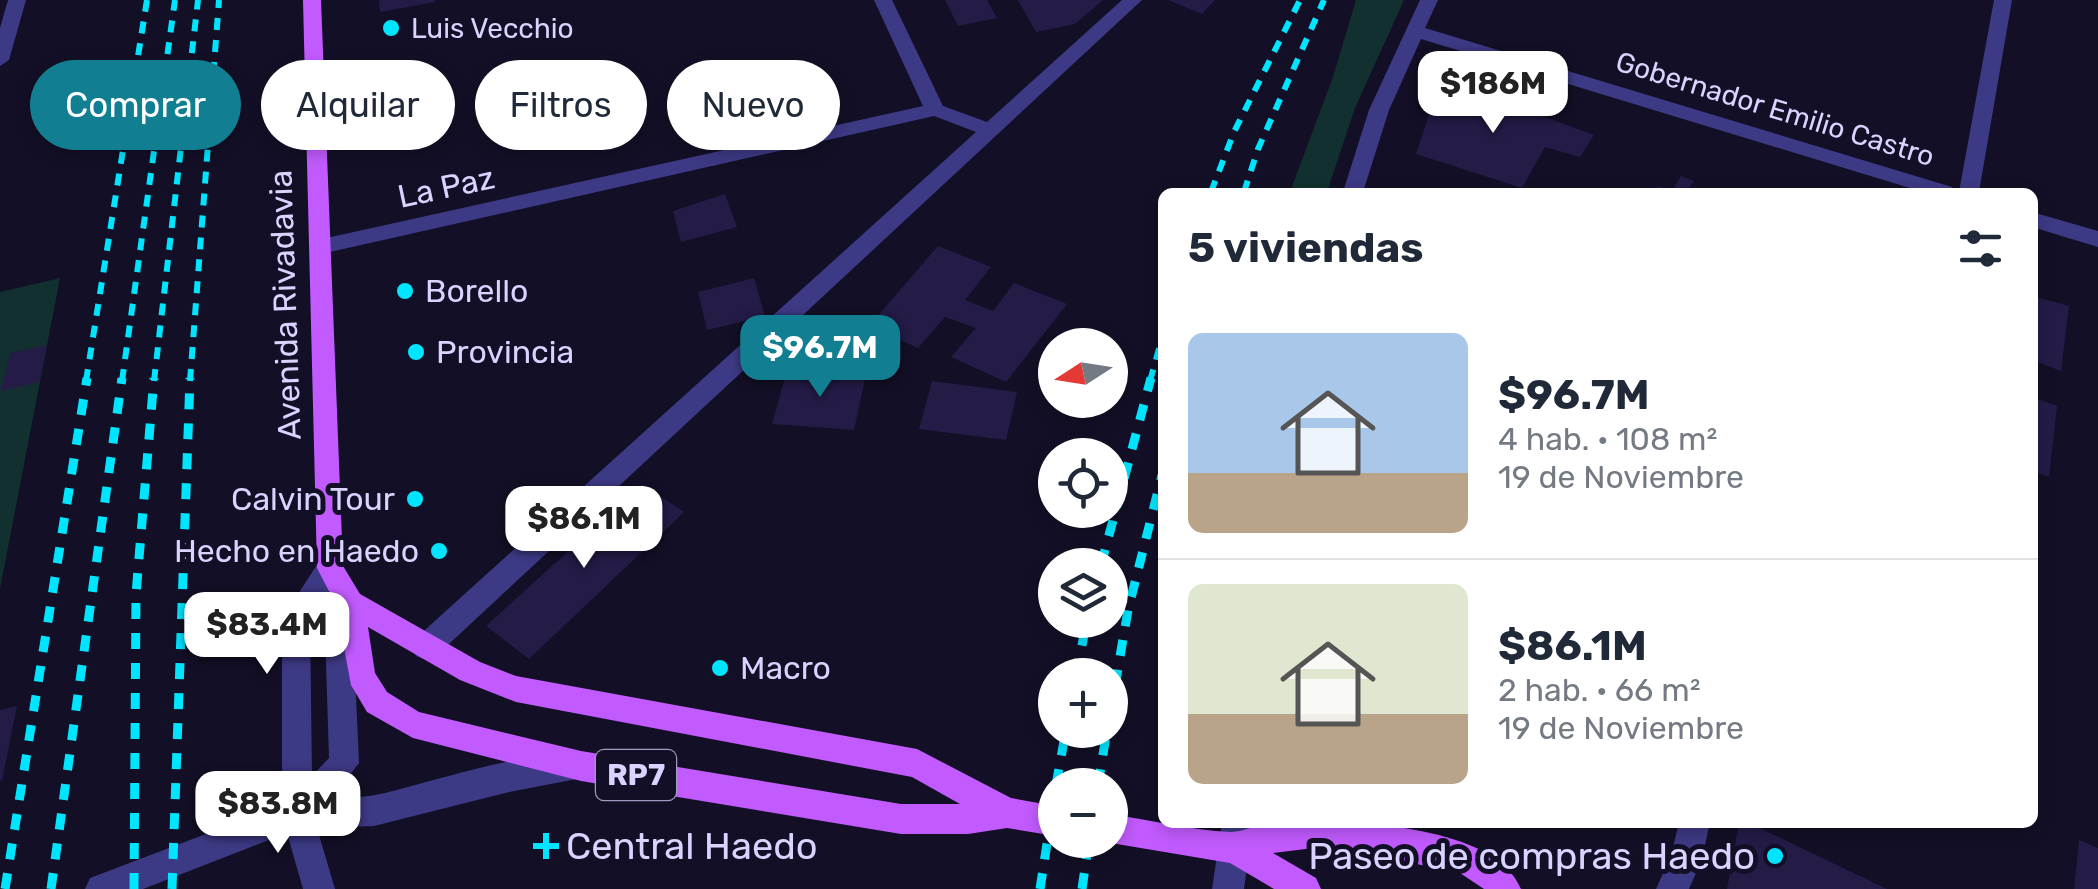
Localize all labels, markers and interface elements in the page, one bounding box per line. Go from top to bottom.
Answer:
place label: Luis Vecchio [411,12,574,45]
marker: Luis Vecchio [380,17,402,39]
street label: Gobernador Emilio Castro [1612,45,1938,173]
pin: $186M [1423,51,1563,136]
chip: Comprar [30,60,241,150]
chip: Alquilar [261,60,455,150]
chip: Filtros [475,60,647,150]
chip: Nuevo [667,60,840,150]
text: $186M [1440,64,1546,102]
street label: La Paz [394,158,498,216]
street label: Avenida Rivadavia [261,169,309,441]
icon: filters [1953,221,2008,276]
text: 5 viviendas [1188,223,1424,273]
place label: Borello [425,272,528,310]
marker: Borello [394,280,416,302]
pin: $96.7M [739,315,901,400]
text: $96.7M [762,328,878,366]
north arrow [1038,328,1128,418]
map controls [1038,328,1128,858]
place label: Provincia [436,333,574,371]
marker: Provincia [405,341,427,363]
text: $96.7M [1498,370,1650,420]
icon: home [1268,373,1388,493]
text: 4 hab. · 108 m² [1498,420,1717,458]
button: locate [1038,438,1128,528]
text: 19 de Noviembre [1498,458,1744,496]
place label: Calvin Tour [231,480,395,518]
pin: $86.1M [503,486,665,571]
marker: Calvin Tour [404,488,426,510]
text: $86.1M [527,499,641,537]
place label: Hecho en Haedo [174,532,419,570]
marker: Hecho en Haedo [428,540,450,562]
button: layers [1038,548,1128,638]
pin: $83.4M [186,592,348,677]
text: $83.4M [206,605,328,643]
text: $86.1M [1498,621,1647,671]
icon: home [1268,624,1388,744]
place label: Macro [740,649,831,687]
marker: Macro [709,657,731,679]
button: + [1038,658,1128,748]
text: 2 hab. · 66 m² [1498,671,1701,709]
text: 19 de Noviembre [1498,709,1744,747]
road number: RP7 [596,750,676,800]
button: − [1038,768,1128,858]
pin: $83.8M [197,771,359,856]
text: $83.8M [217,784,339,822]
place label: Central Haedo [566,823,818,869]
place label: Paseo de compras Haedo [1308,833,1755,879]
marker: Central Haedo [535,835,557,857]
marker: Paseo de compras Haedo [1764,845,1786,867]

